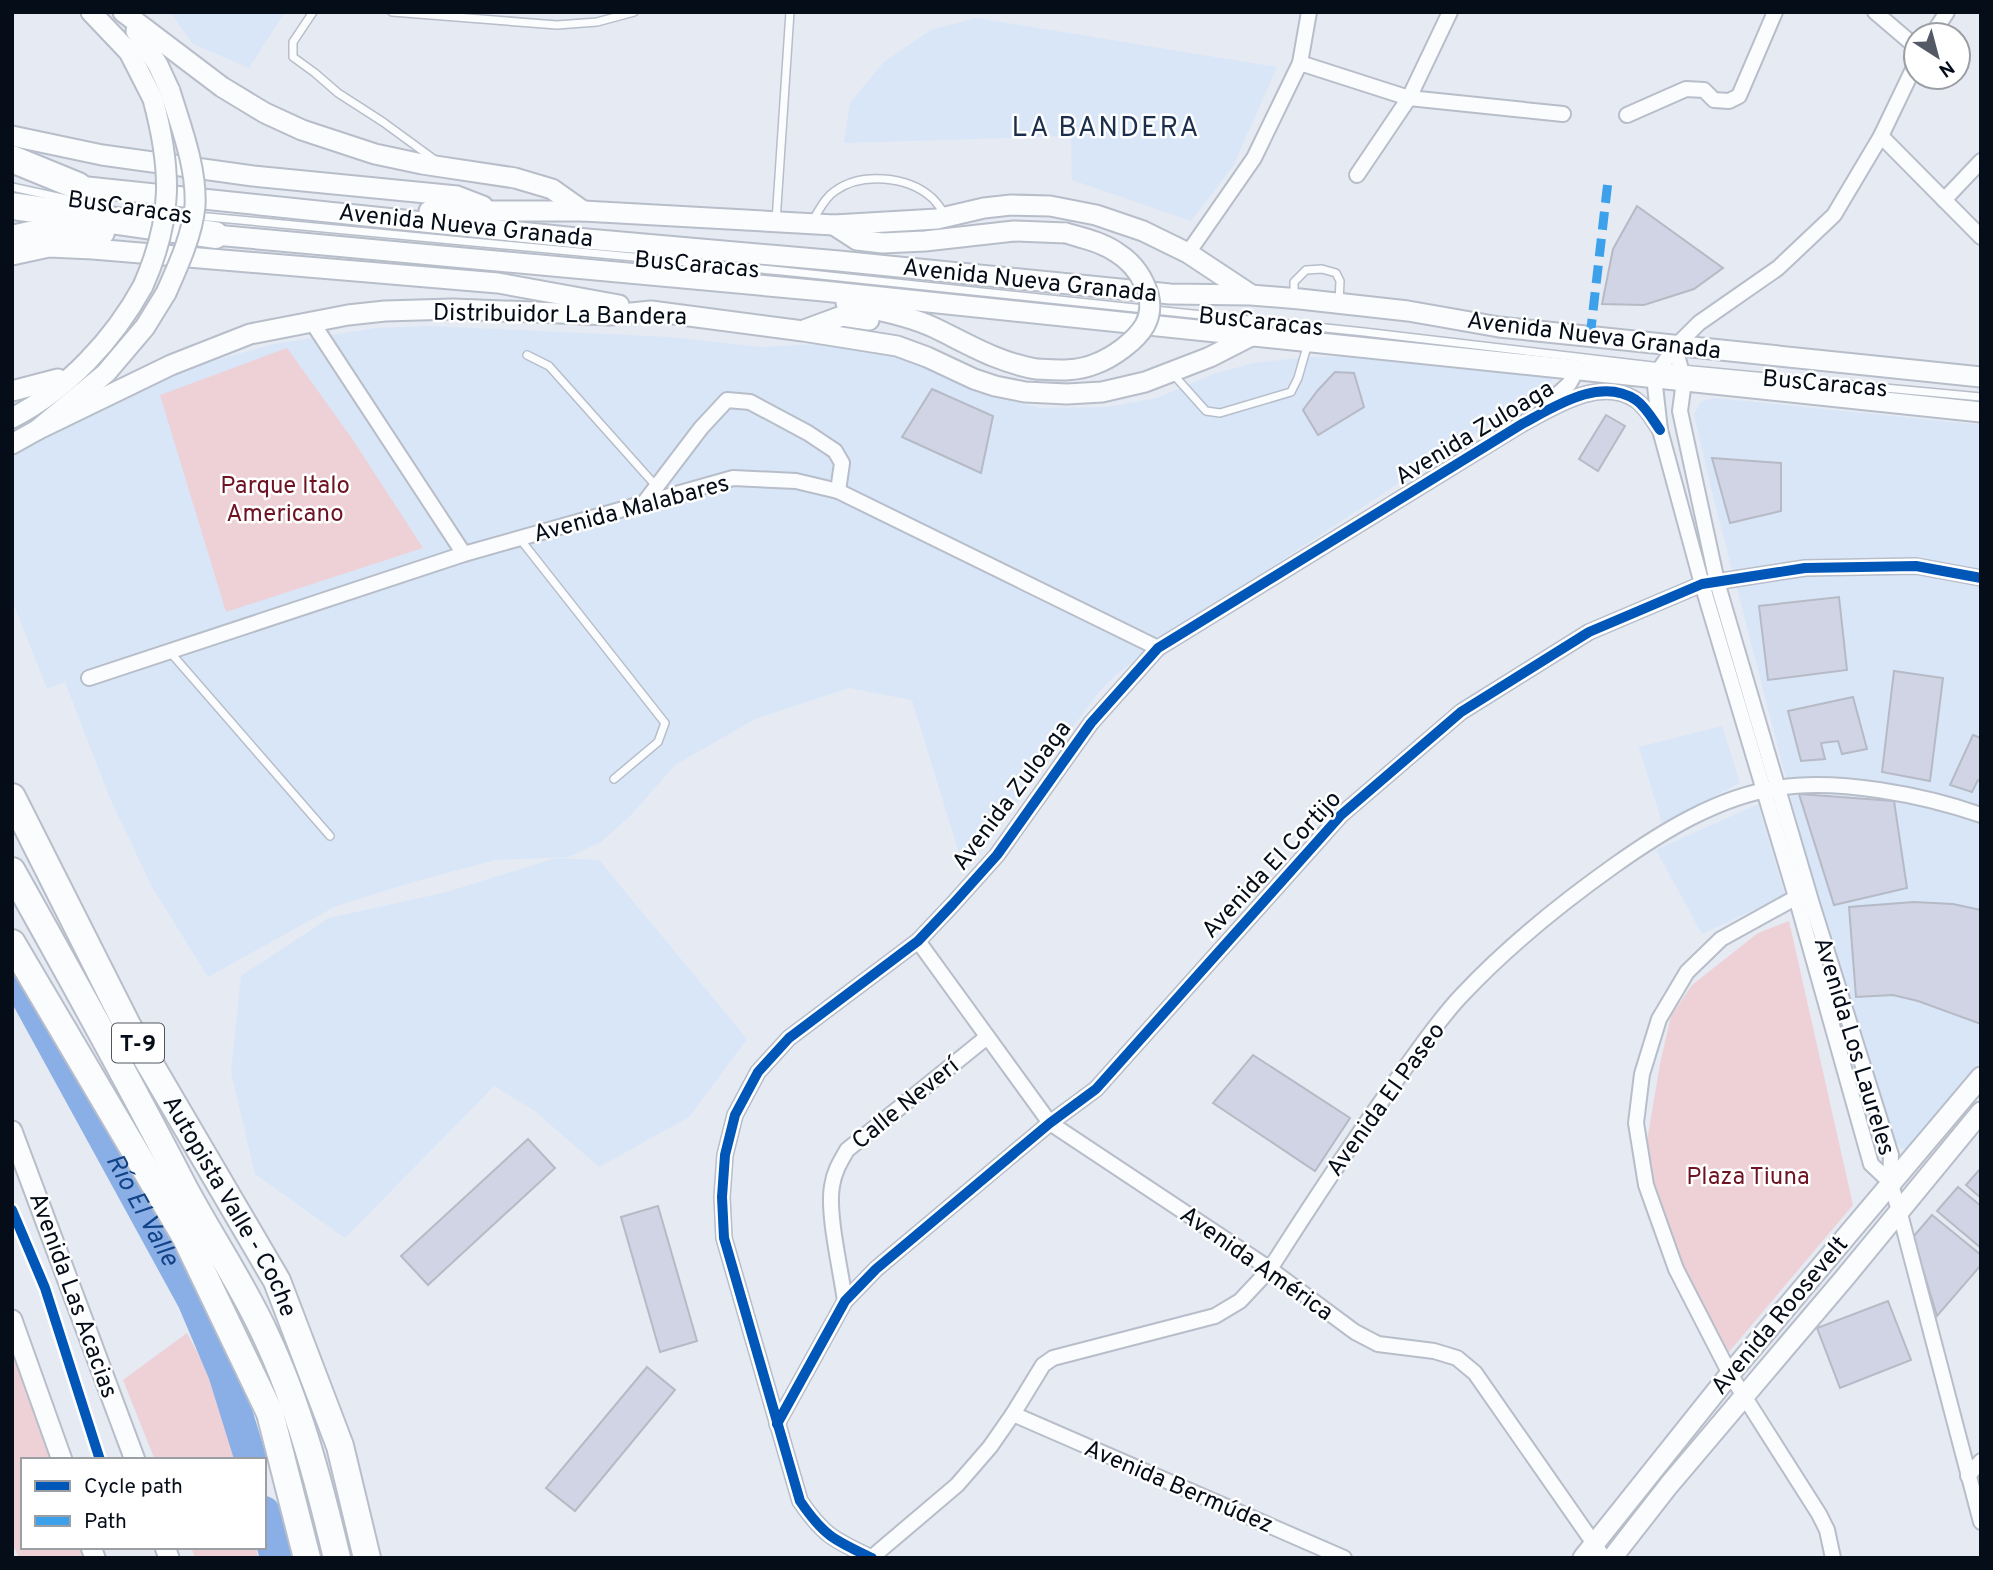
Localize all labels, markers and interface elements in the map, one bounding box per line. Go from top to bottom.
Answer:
north arrow [1902,21,1972,91]
text: N [1933,54,1958,82]
district label: LA BANDERA [1012,111,1200,147]
street label: BusCaracas [65,185,194,233]
street label: Avenida Nueva Granada [337,199,595,255]
street label: BusCaracas [633,246,761,286]
street label: Avenida Nueva Granada [901,254,1159,310]
street label: Distribuidor La Bandera [433,299,687,333]
street label: BusCaracas [1197,302,1325,344]
street label: Avenida Nueva Granada [1465,307,1722,367]
street label: BusCaracas [1761,365,1889,405]
street label: Avenida Zuloaga [1390,374,1560,493]
street label: Avenida Malabares [530,469,733,550]
park label: Parque Italo Americano [220,472,350,530]
street label: Avenida Zuloaga [946,715,1079,877]
street label: Avenida El Cortijo [1196,785,1349,946]
street label: Avenida Los Laureles [1806,934,1901,1159]
street label: Avenida El Paseo [1321,1017,1453,1183]
road number: T-9 [112,1024,164,1062]
street label: Calle Neverí [846,1051,967,1157]
street label: Autopista Valle - Coche [155,1091,302,1322]
water label: Río El Valle [97,1148,186,1273]
park label: Plaza Tiuna [1686,1163,1810,1193]
street label: Avenida Las Acacias [21,1189,123,1403]
street label: Avenida América [1173,1201,1338,1329]
street label: Avenida Roosevelt [1705,1231,1856,1402]
street label: Avenida Bermúdez [1079,1435,1277,1541]
legend [21,1458,266,1549]
text: Cycle path [84,1474,183,1501]
text: Path [84,1509,127,1536]

